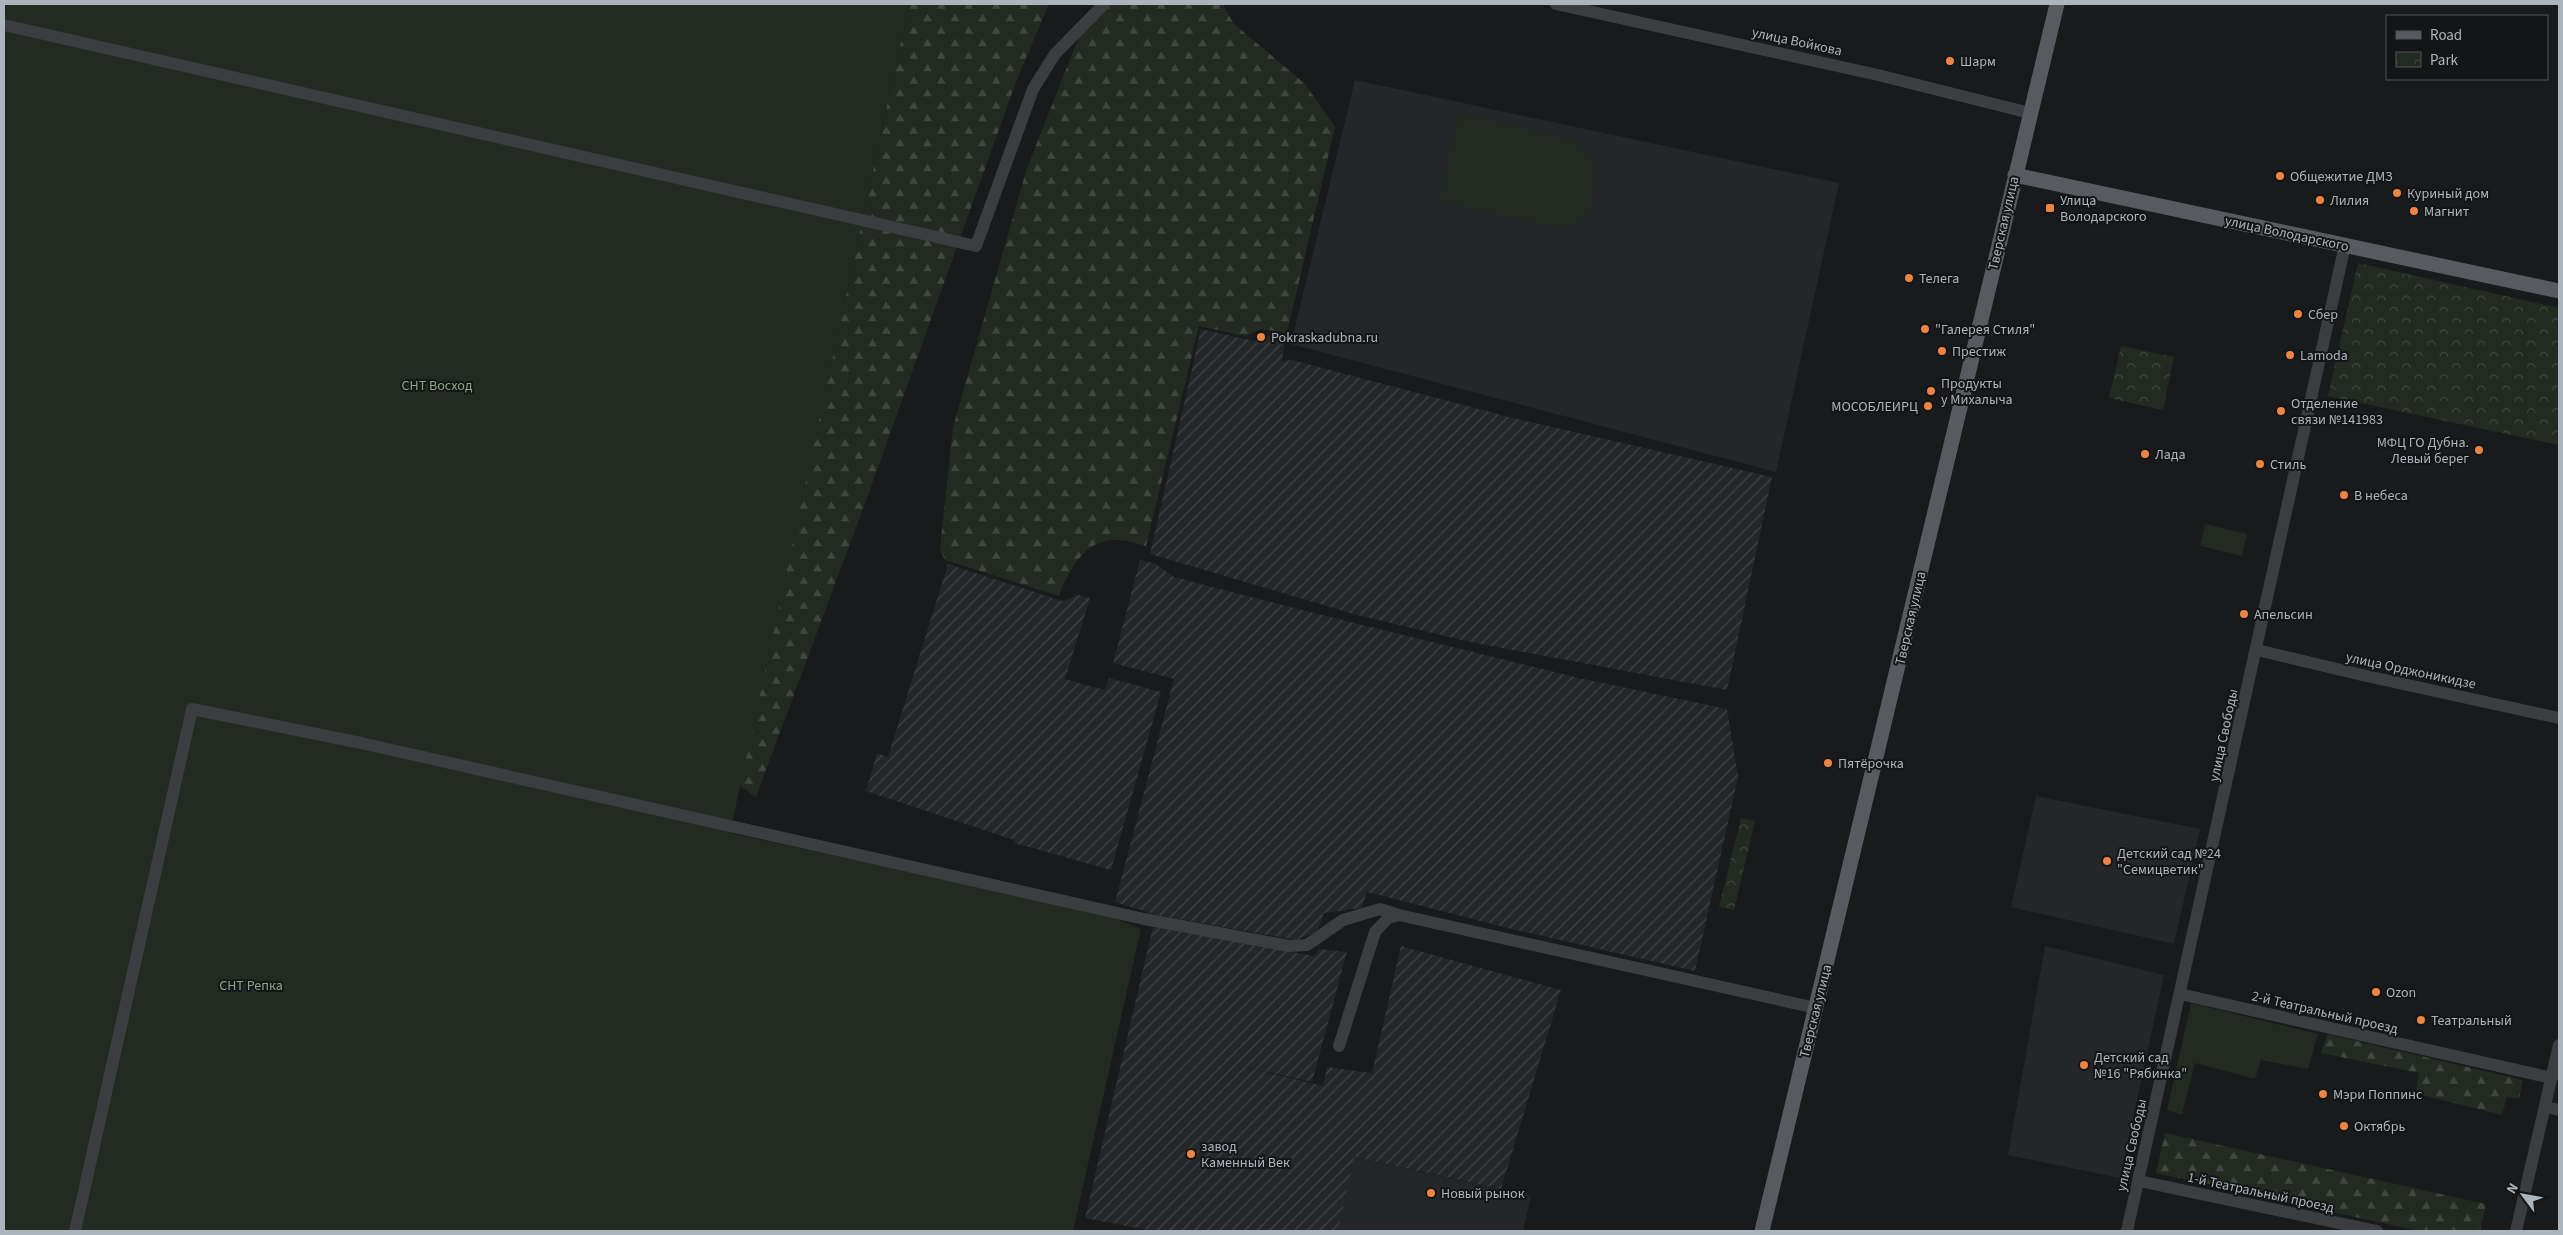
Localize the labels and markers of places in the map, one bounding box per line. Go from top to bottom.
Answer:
place label: Шарм [1960,52,1996,72]
marker: Шарм [1944,55,1956,67]
place label: Общежитие ДМЗ [2290,167,2393,187]
marker: Общежитие ДМЗ [2274,170,2286,182]
place label: Куриный дом [2407,184,2489,204]
marker: Куриный дом [2391,187,2403,199]
place label: Улица Володарского [2060,191,2147,227]
place label: Лилия [2330,191,2369,211]
marker: Лилия [2314,194,2326,206]
marker: Улица Володарского [2044,202,2056,214]
place label: Магнит [2424,202,2470,222]
marker: Магнит [2408,205,2420,217]
place label: Телега [1919,269,1959,289]
marker: Телега [1903,272,1915,284]
place label: Сбер [2308,305,2338,325]
marker: Сбер [2292,308,2304,320]
place label: "Галерея Стиля" [1935,320,2035,340]
marker: "Галерея Стиля" [1919,323,1931,335]
place label: Pokraskadubna.ru [1271,328,1378,348]
marker: Pokraskadubna.ru [1255,331,1267,343]
place label: Престиж [1952,342,2006,362]
marker: Престиж [1936,345,1948,357]
place label: Lamoda [2300,346,2348,366]
marker: Lamoda [2284,349,2296,361]
place label: Продукты у Михалыча [1941,374,2013,410]
marker: Продукты у Михалыча [1925,385,1937,397]
place label: Отделение связи №141983 [2291,394,2383,430]
place label: МОСОБЛЕИРЦ [1831,397,1918,417]
marker: МОСОБЛЕИРЦ [1922,400,1934,412]
marker: Отделение связи №141983 [2275,405,2287,417]
place label: МФЦ ГО Дубна. Левый берег [2377,433,2469,469]
marker: МФЦ ГО Дубна. Левый берег [2473,444,2485,456]
place label: Лада [2155,445,2185,465]
marker: Лада [2139,448,2151,460]
place label: Стиль [2270,455,2306,475]
marker: Стиль [2254,458,2266,470]
place label: В небеса [2354,486,2408,506]
marker: В небеса [2338,489,2350,501]
place label: Апельсин [2254,605,2313,625]
marker: Апельсин [2238,608,2250,620]
place label: Пятёрочка [1838,754,1904,774]
marker: Пятёрочка [1822,757,1834,769]
place label: Детский сад №24 "Семицветик" [2117,844,2221,880]
marker: Детский сад №24 "Семицветик" [2101,855,2113,867]
place label: Ozon [2386,983,2416,1003]
marker: Ozon [2370,986,2382,998]
place label: Театральный [2431,1011,2512,1031]
marker: Театральный [2415,1014,2427,1026]
place label: Детский сад №16 "Рябинка" [2094,1048,2187,1084]
marker: Детский сад №16 "Рябинка" [2078,1059,2090,1071]
place label: Мэри Поппинс [2333,1085,2423,1105]
marker: Мэри Поппинс [2317,1088,2329,1100]
place label: Октябрь [2354,1117,2406,1137]
marker: Октябрь [2338,1120,2350,1132]
place label: завод Каменный Век [1201,1137,1290,1173]
marker: завод Каменный Век [1185,1148,1197,1160]
place label: Новый рынок [1441,1184,1525,1204]
marker: Новый рынок [1425,1187,1437,1199]

